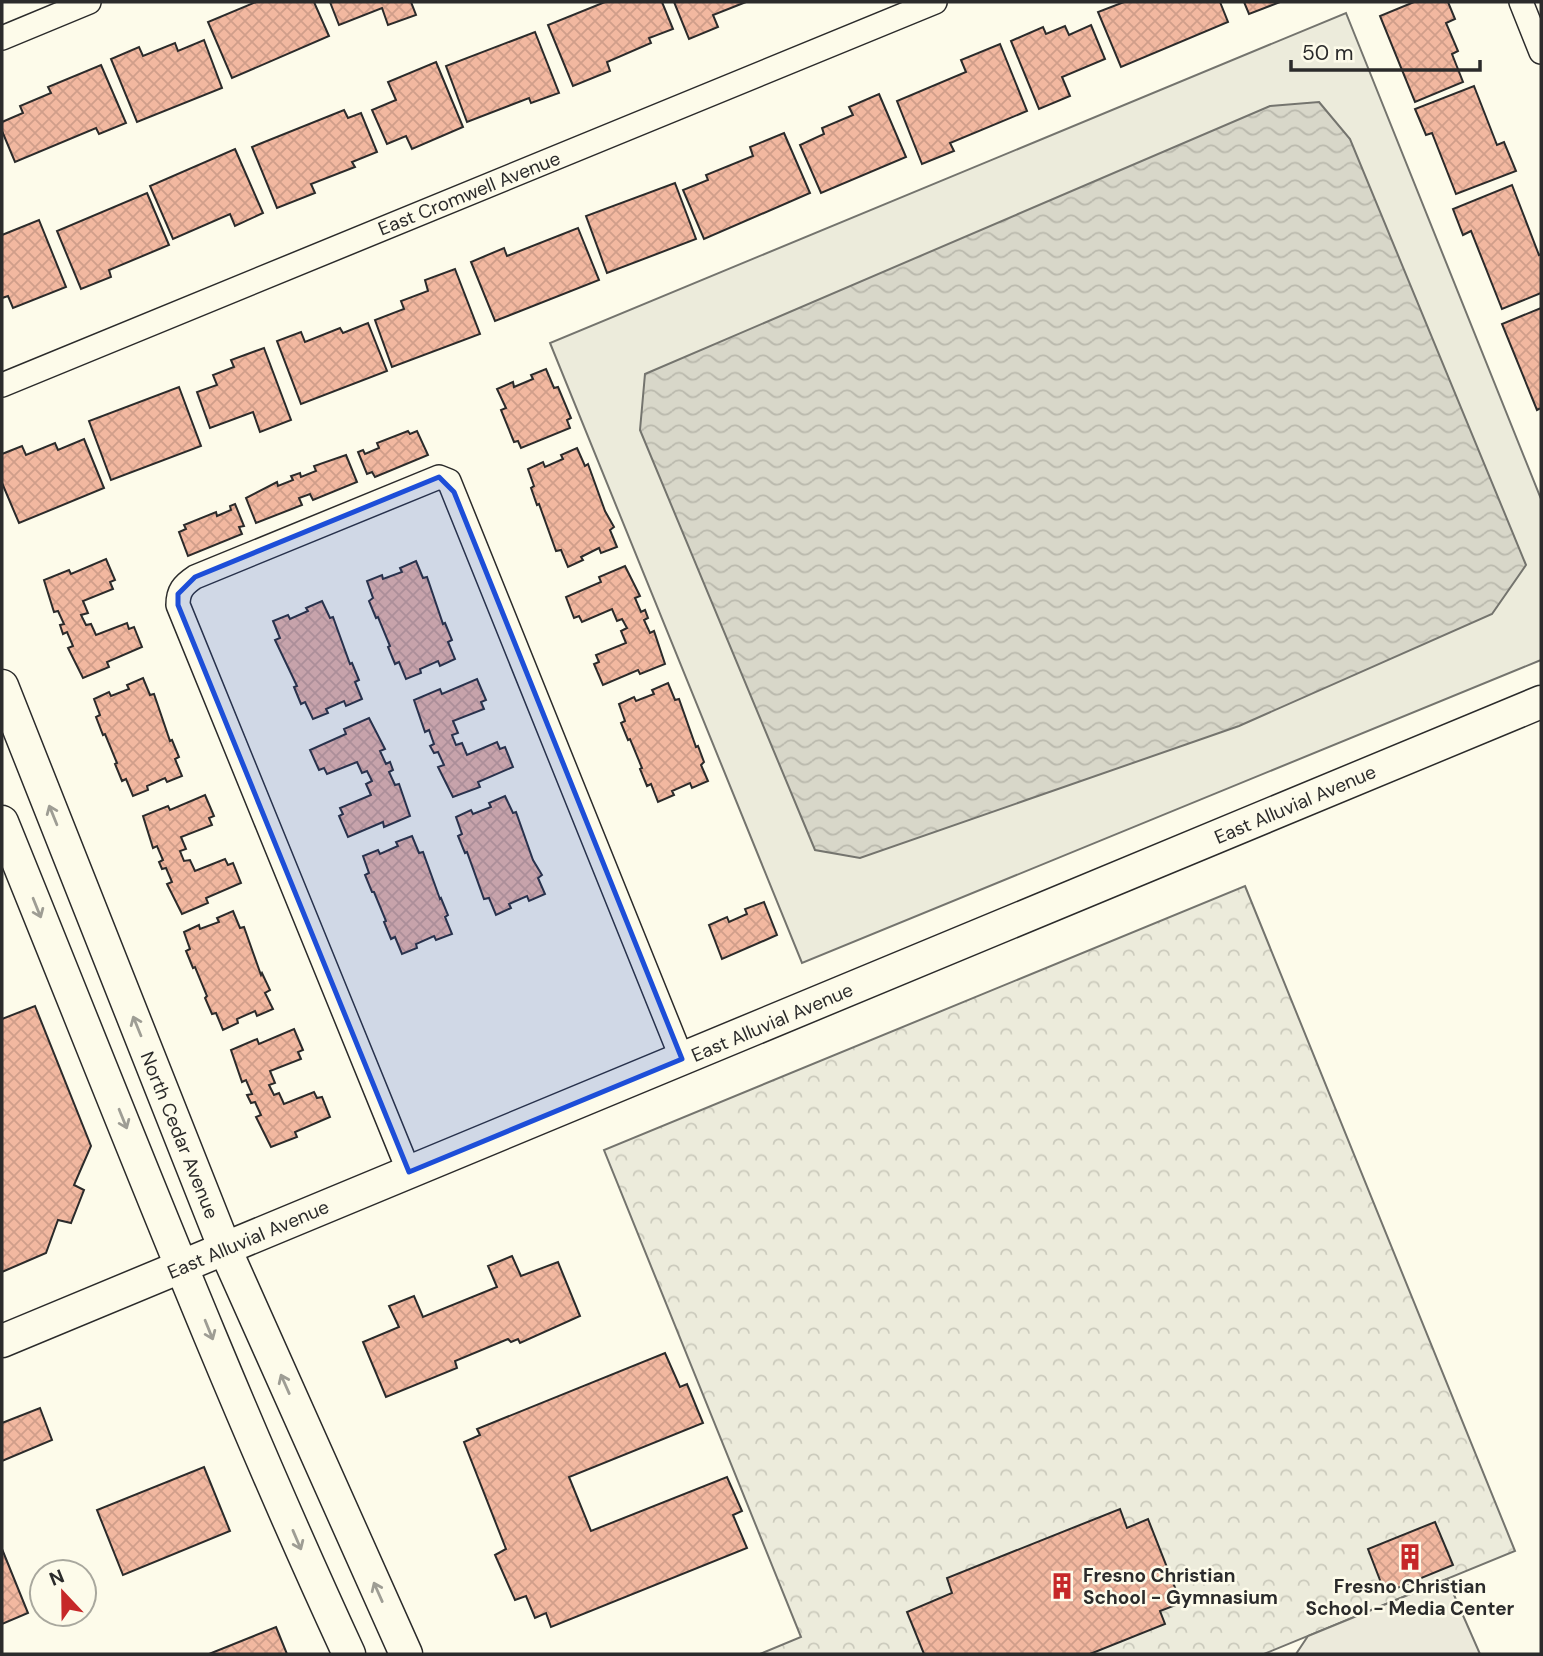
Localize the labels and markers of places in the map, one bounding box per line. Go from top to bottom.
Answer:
building icon: Fresno Christian School - Media Center [1395,1542,1425,1572]
place label: Fresno Christian School - Gymnasium [1083,1563,1278,1610]
building icon: Fresno Christian School - Gymnasium [1047,1571,1077,1601]
place label: Fresno Christian School - Media Center [1306,1574,1515,1621]

